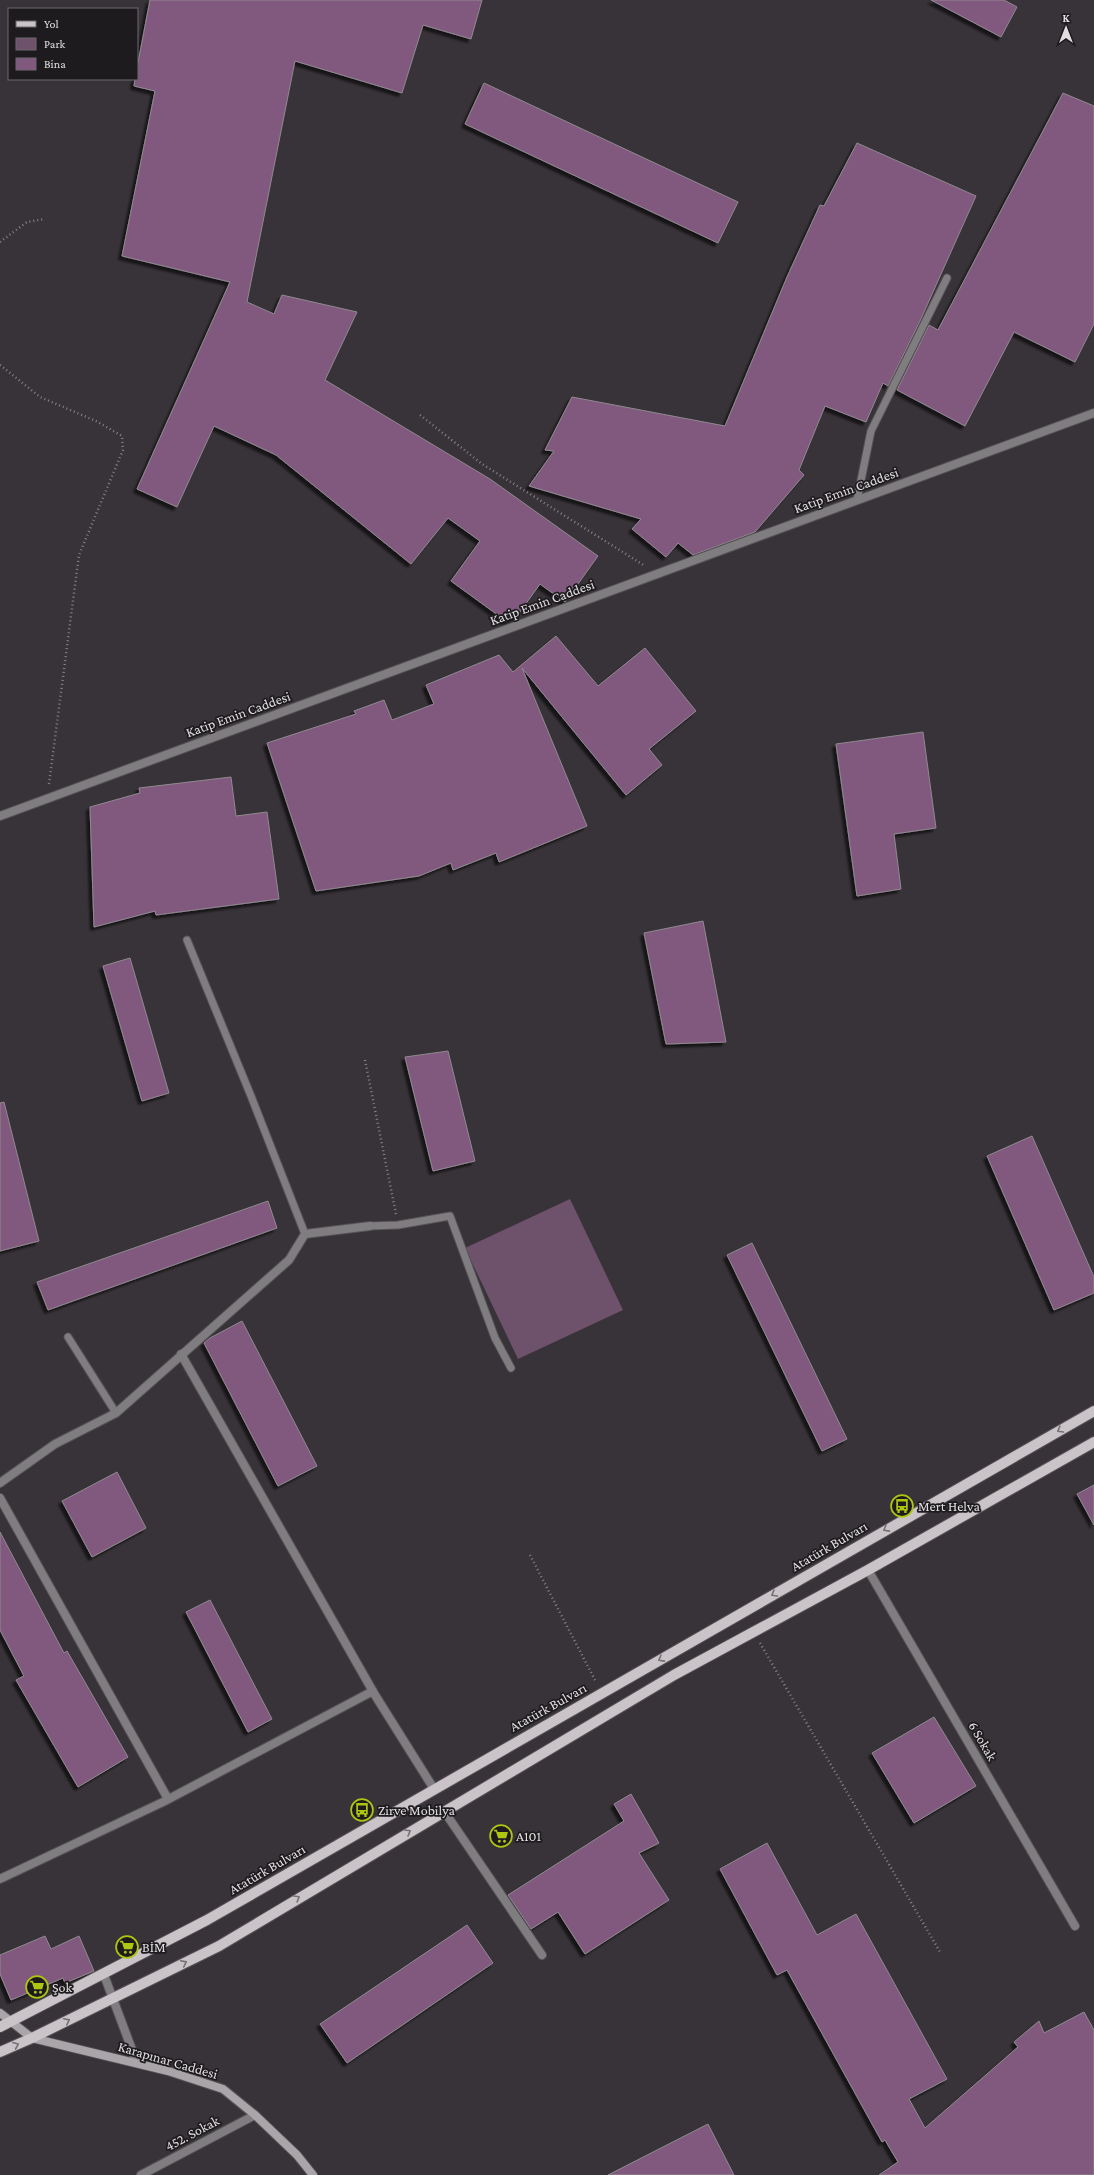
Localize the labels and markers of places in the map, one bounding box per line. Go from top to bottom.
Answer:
bus stop icon: Mert Helva [889,1493,915,1519]
place label: Mert Helva [918,1498,980,1514]
bus stop icon: Zirve Mobilya [349,1797,375,1823]
place label: Zirve Mobilya [378,1802,456,1818]
supermarket icon: A101 [488,1823,514,1849]
place label: A101 [516,1828,542,1844]
supermarket icon: BİM [114,1934,140,1960]
place label: BİM [142,1939,166,1955]
supermarket icon: Şok [24,1974,50,2000]
place label: Şok [52,1979,72,1995]

